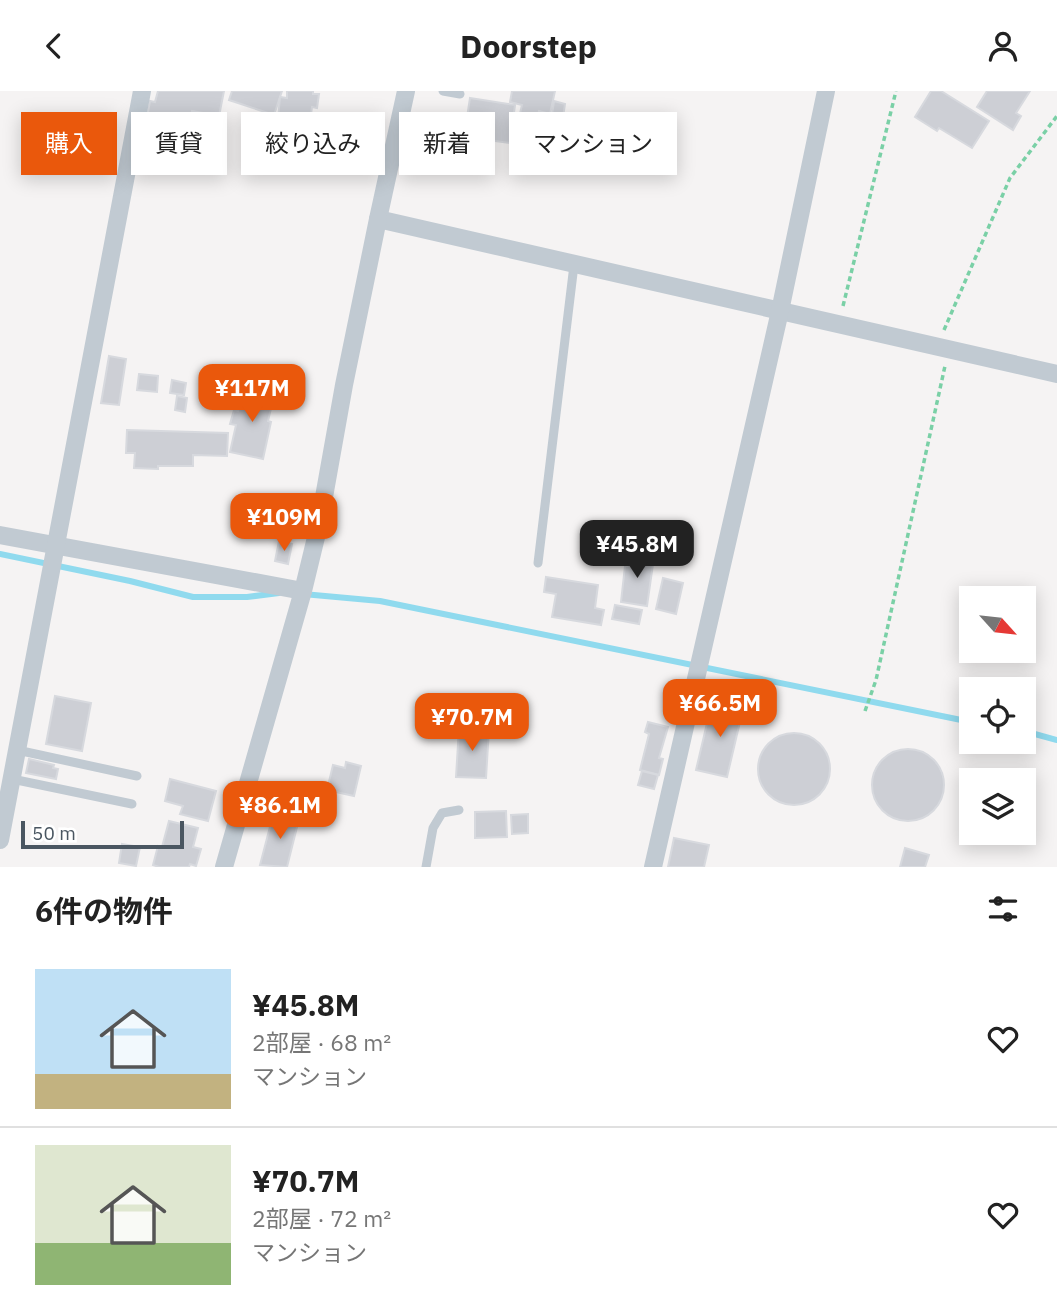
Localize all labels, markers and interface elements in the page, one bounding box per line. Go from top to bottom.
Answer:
text: Doorstep [460,25,597,67]
icon: back [35,27,73,65]
icon: person [984,27,1022,65]
chip: 購入 [21,112,117,175]
chip: 賃貸 [131,112,227,175]
chip: 絞り込み [241,112,385,175]
chip: 新着 [399,112,495,175]
chip: マンション [509,112,677,175]
pin: ¥117M [203,365,301,424]
text: ¥117M [214,372,290,402]
pin: ¥109M [235,493,333,553]
text: ¥109M [246,501,322,531]
pin: ¥45.8M [580,521,694,580]
text: ¥45.8M [596,528,678,558]
north arrow [959,586,1036,663]
map controls [959,586,1036,845]
button: locate [959,677,1036,754]
pin: ¥66.5M [663,679,777,739]
text: ¥66.5M [679,687,761,717]
pin: ¥70.7M [415,693,529,753]
text: ¥70.7M [431,701,513,731]
button: layers [959,768,1036,845]
pin: ¥86.1M [223,781,337,841]
text: ¥86.1M [239,789,321,819]
scale bar [21,818,184,850]
text: 50 m [32,821,76,845]
icon: filters [984,890,1022,928]
text: 6件の物件 [35,891,173,930]
text: ¥45.8M [252,985,359,1024]
icon: home [91,997,175,1081]
icon: heart [984,1020,1022,1058]
text: 2部屋 · 68 m² [252,1027,391,1057]
text: マンション [252,1061,367,1091]
text: ¥70.7M [252,1161,359,1200]
icon: home [91,1173,175,1257]
icon: heart [984,1196,1022,1234]
text: 2部屋 · 72 m² [252,1203,391,1233]
text: マンション [252,1237,367,1267]

